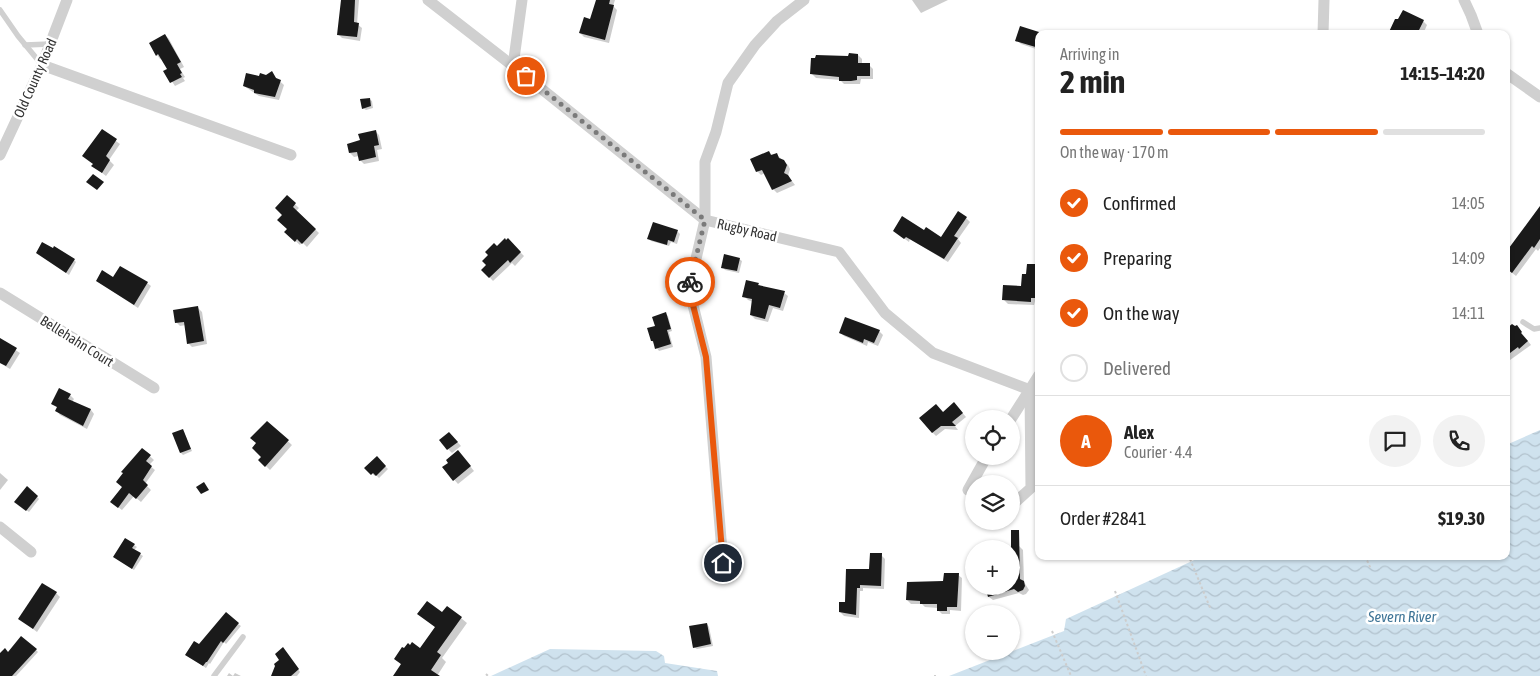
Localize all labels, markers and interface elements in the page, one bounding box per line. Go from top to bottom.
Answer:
street label: Old County Road [10,36,60,120]
text: Arriving in [1060,45,1120,63]
pin [505,55,547,97]
icon: bag [512,62,540,90]
text: 14:15–14:20 [1400,62,1485,84]
text: 2 min [1060,63,1125,100]
text: On the way · 170 m [1060,143,1169,161]
icon: check [1060,189,1088,217]
text: Confirmed [1103,192,1176,214]
text: 14:05 [1452,194,1485,212]
street label: Rugby Road [716,215,778,245]
icon: check [1060,244,1088,272]
text: Preparing [1103,247,1172,269]
text: 14:09 [1452,249,1485,267]
courier [665,257,715,307]
icon: bike [676,268,704,296]
icon: check [1060,299,1088,327]
text: On the way [1103,302,1180,324]
text: 14:11 [1452,304,1485,322]
street label: Bellehahn Court [38,312,116,370]
text: Delivered [1103,357,1171,379]
map controls [965,410,1020,660]
button: locate [965,410,1020,465]
button: chat [1369,415,1421,467]
button: phone [1433,415,1485,467]
text: Alex [1124,421,1154,443]
text: A [1081,430,1091,452]
text: Courier · 4.4 [1124,443,1193,461]
button: layers [965,475,1020,530]
text: Order #2841 [1060,507,1147,529]
text: $19.30 [1438,507,1485,529]
button: + [965,540,1020,595]
pin [702,542,744,584]
icon: home [709,549,737,577]
button: − [965,605,1020,660]
water label: Severn River [1367,608,1436,625]

